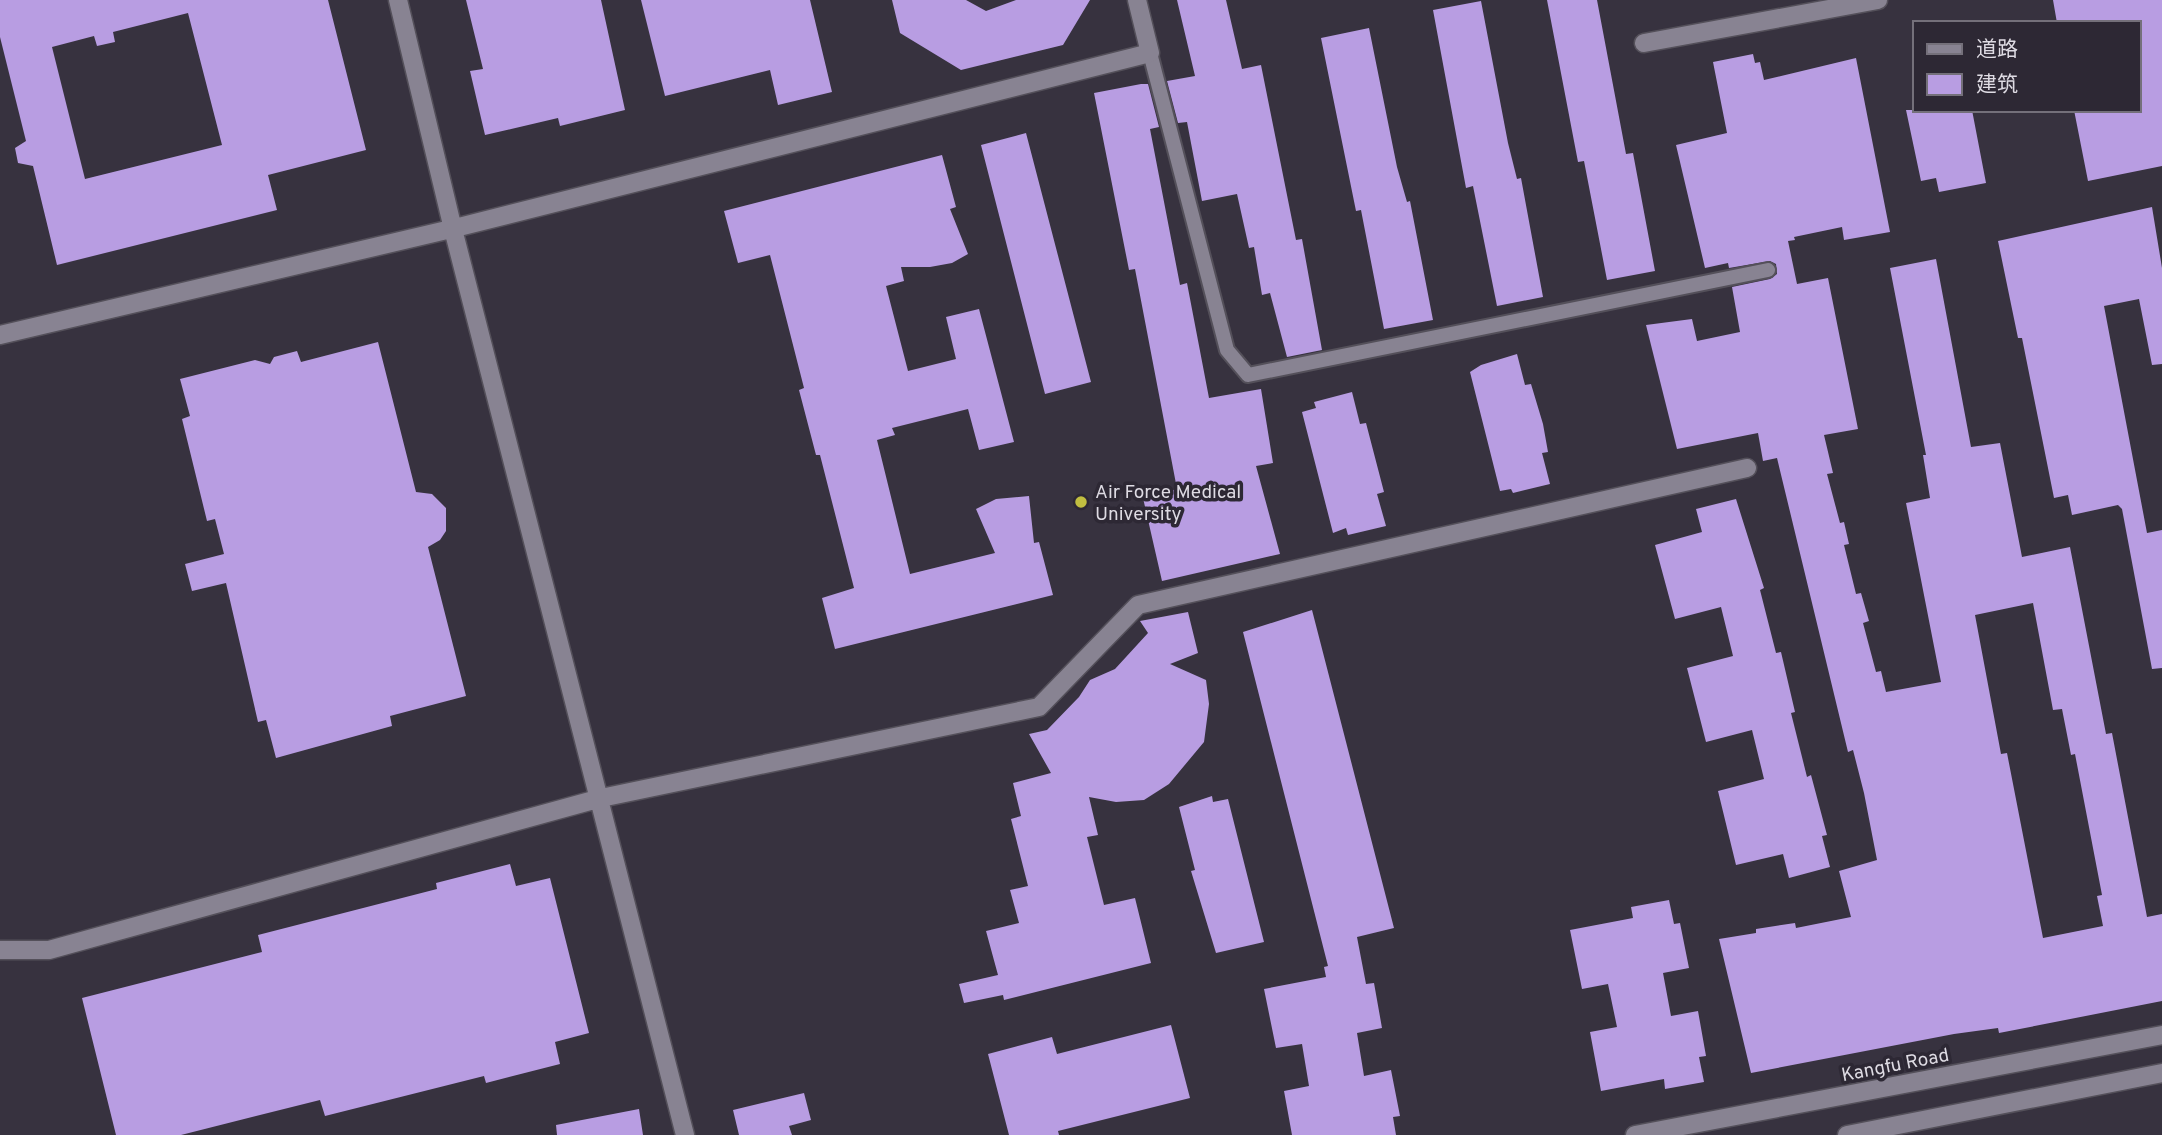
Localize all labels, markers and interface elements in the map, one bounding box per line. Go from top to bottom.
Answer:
legend [1913,21,2141,112]
text: 道路 [1976,37,2018,64]
text: 建筑 [1976,72,2018,99]
place label: Air Force Medical University [1095,481,1241,527]
marker: Air Force Medical University [1073,494,1089,510]
street label: Kangfu Road [1839,1044,1951,1088]

